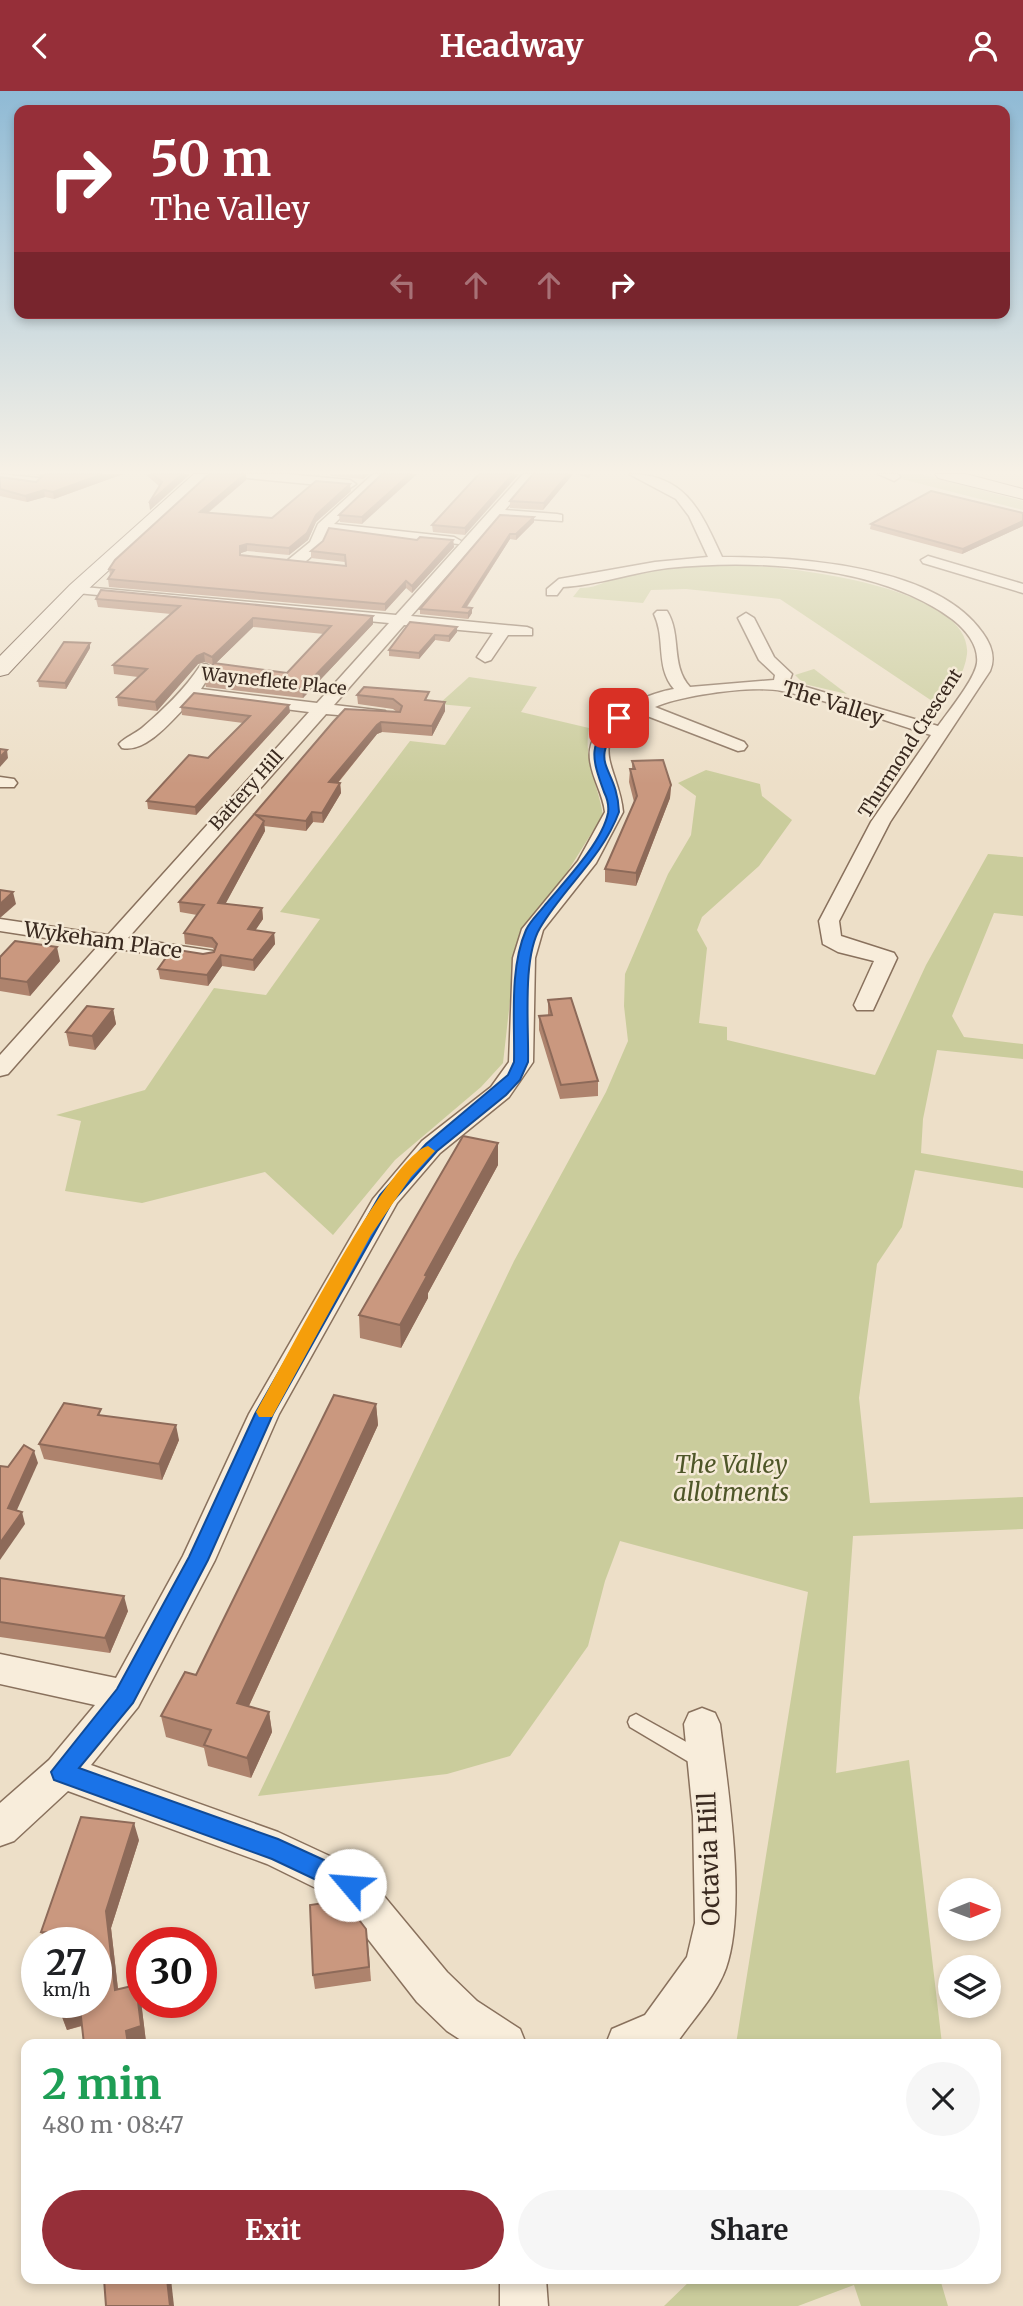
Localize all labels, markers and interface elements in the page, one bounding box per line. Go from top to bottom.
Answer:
text: Headway [439,26,584,66]
icon: back [21,27,59,65]
icon: person [964,27,1002,65]
text: 50 m [150,128,271,189]
icon: right [35,133,126,224]
text: The Valley [150,189,310,229]
icon: left [384,266,422,304]
icon: ahead [457,266,495,304]
icon: ahead [530,266,568,304]
icon: right [603,266,641,304]
street label: Wayneflete Place [199,662,348,700]
street label: Thurmond Crescent [853,664,967,822]
street label: The Valley [779,675,888,731]
pin [589,688,649,748]
icon: arrive [600,699,638,737]
street label: Battery Hill [204,745,288,835]
street label: Wykeham Place [21,915,184,964]
park label: The Valley allotments [673,1449,789,1508]
street label: Octavia Hill [691,1792,727,1926]
position arrow [313,1848,387,1922]
north arrow [938,1878,1001,1941]
map controls [938,1878,1001,2018]
speed limit sign: 30 [126,1927,217,2018]
text: 27 [46,1941,87,1985]
button: layers [938,1955,1001,2018]
text: km/h [43,1978,90,2001]
text: 2 min [42,2058,162,2110]
button: close [906,2062,980,2136]
text: 480 m · 08:47 [42,2110,184,2139]
button: Exit [42,2190,504,2270]
button: Share [518,2190,980,2270]

